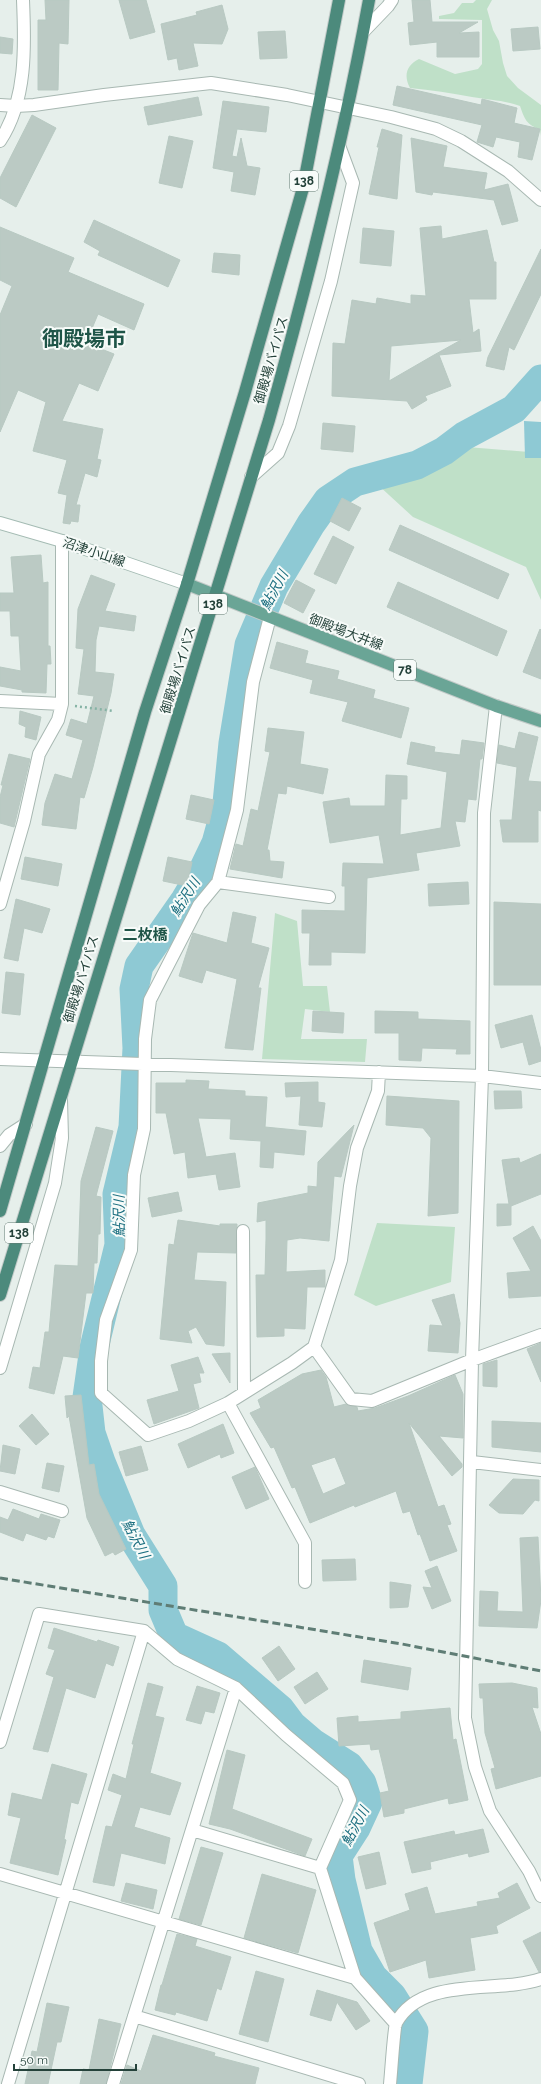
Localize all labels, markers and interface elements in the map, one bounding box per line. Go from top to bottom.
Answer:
road number: 138 [290,171,318,191]
street label: 御殿場バイパス [251,314,291,406]
district label: 御殿場市 [42,326,126,351]
street label: 沼津小山線 [61,534,127,570]
water label: 鮎沢川 [257,566,292,612]
road number: 138 [199,594,227,614]
street label: 御殿場大井線 [307,611,385,653]
street label: 御殿場バイパス [158,624,198,716]
road number: 78 [394,660,416,680]
water label: 鮎沢川 [167,873,204,919]
district label: 二枚橋 [122,926,168,944]
street label: 御殿場バイパス [61,933,101,1025]
water label: 鮎沢川 [111,1193,127,1237]
road number: 138 [5,1223,33,1243]
water label: 鮎沢川 [119,1517,154,1563]
water label: 鮎沢川 [338,1802,373,1848]
scale bar [14,2046,136,2072]
text: 50 m [20,2053,48,2067]

